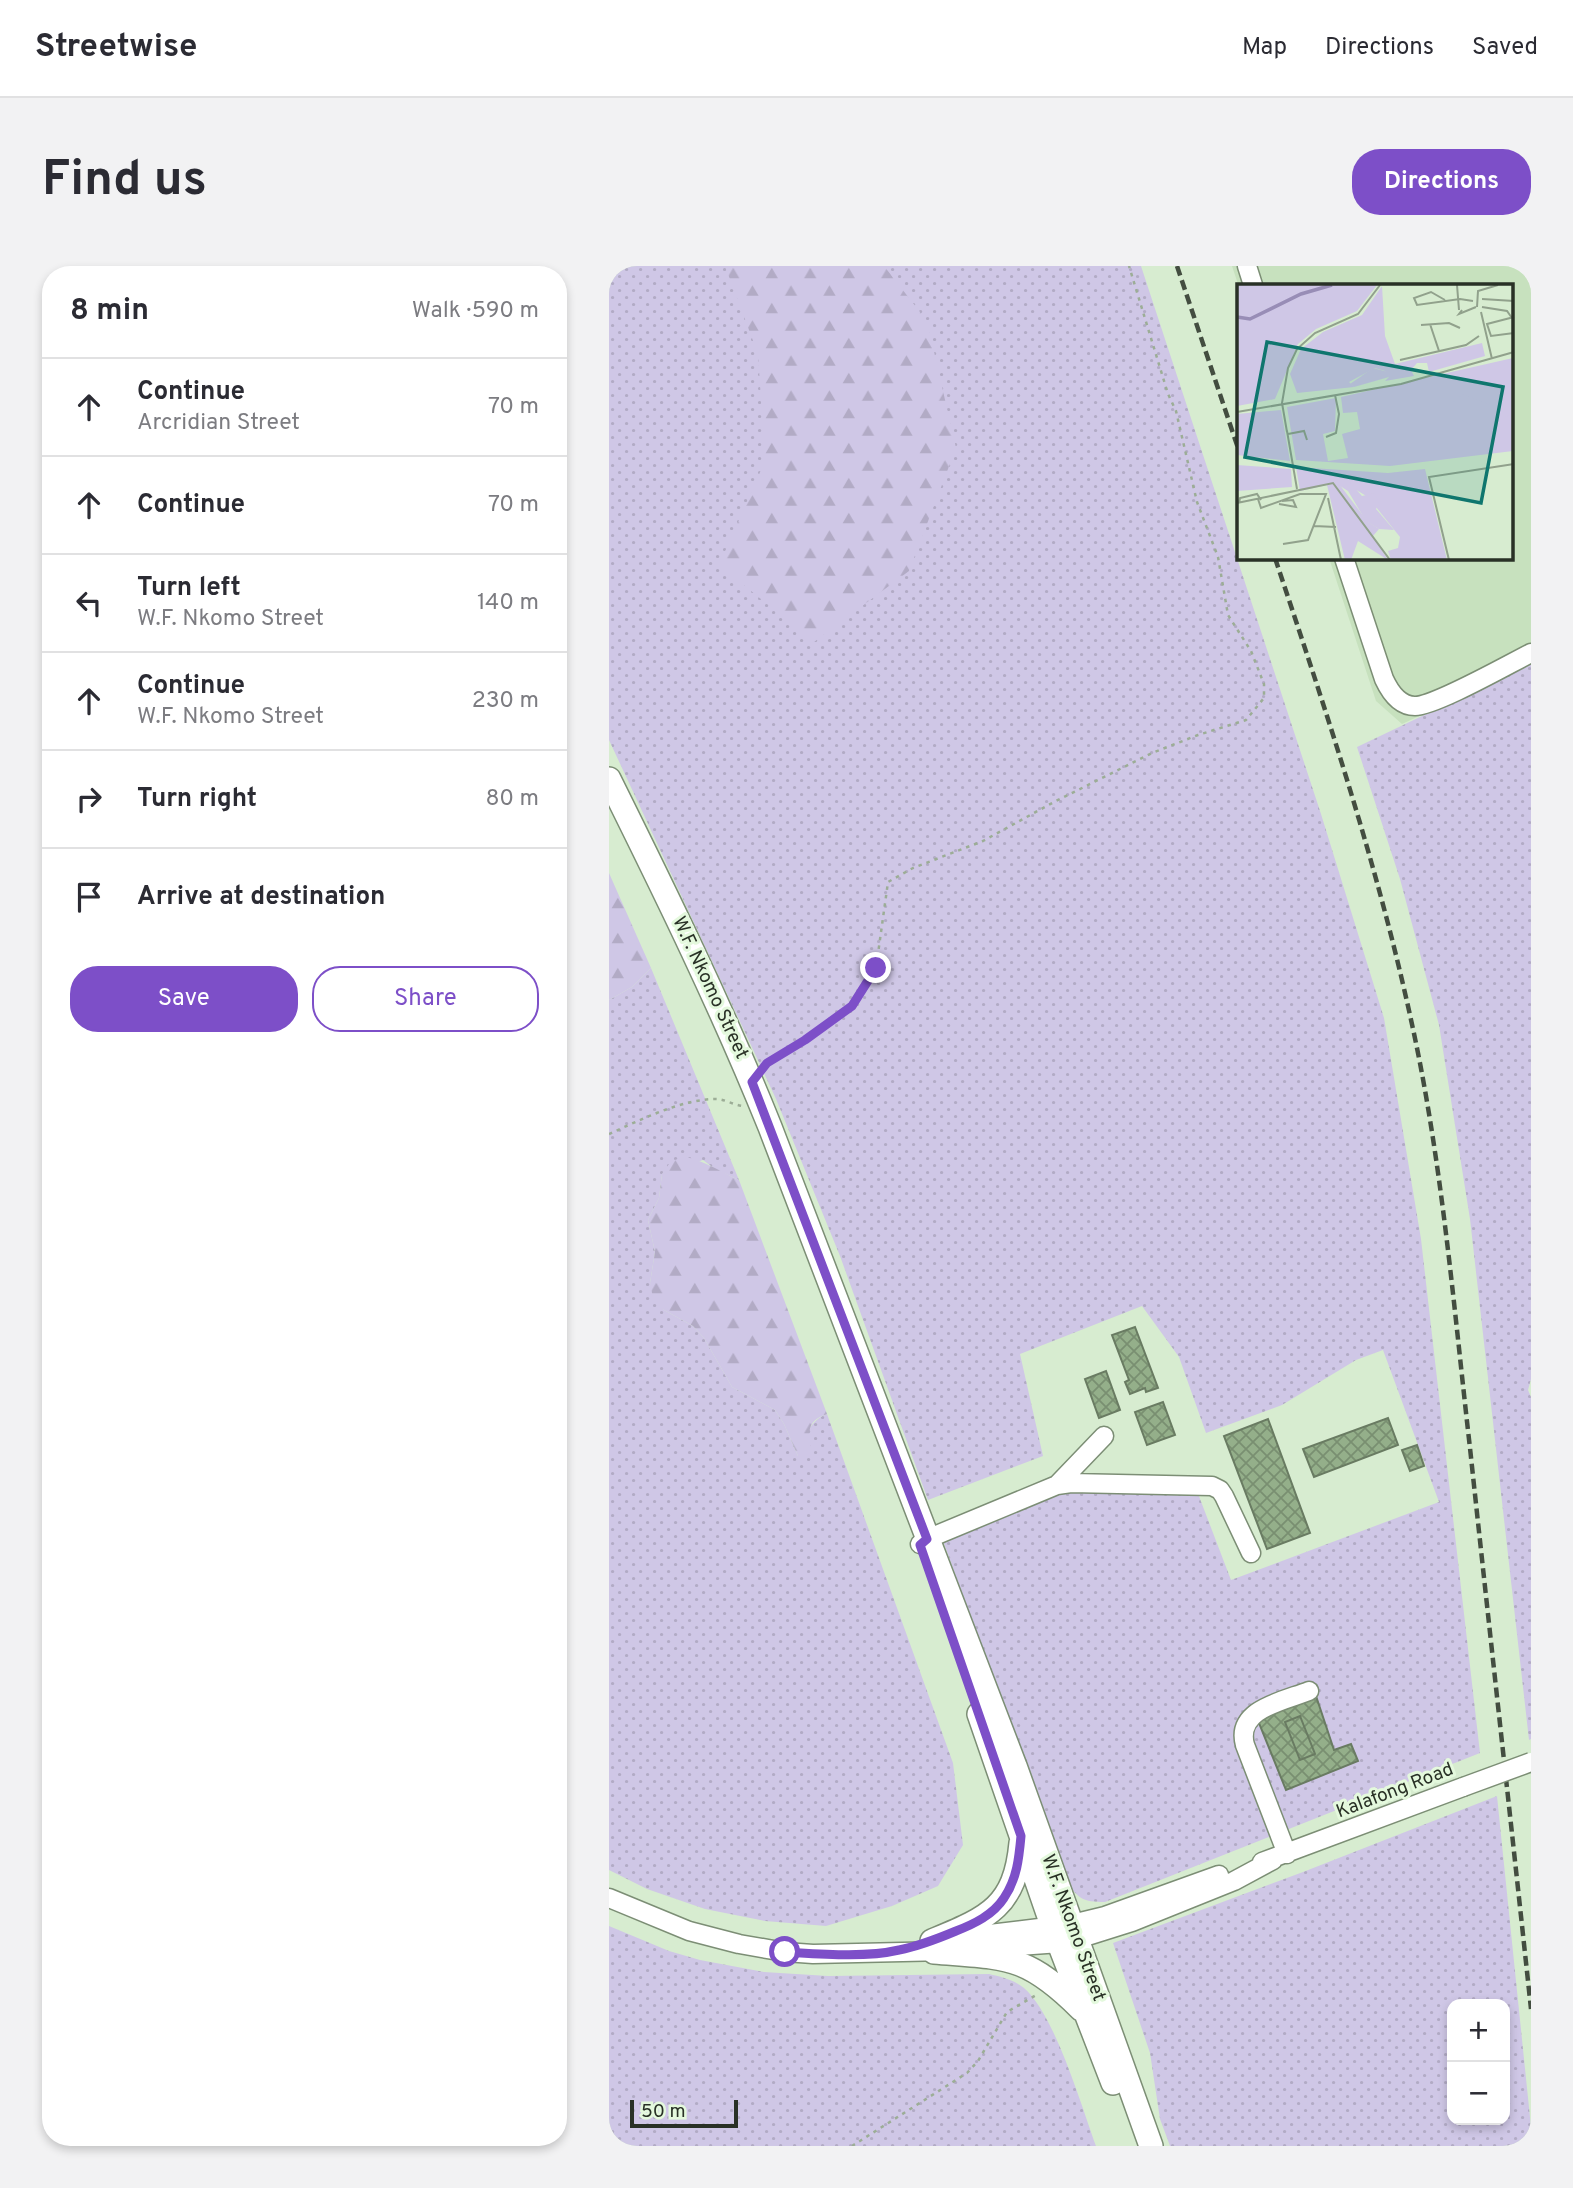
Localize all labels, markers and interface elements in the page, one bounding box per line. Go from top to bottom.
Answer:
text: Streetwise [35,27,197,69]
text: Map [1242,33,1287,63]
text: Directions [1325,33,1434,63]
text: Saved [1472,33,1538,63]
button: Directions [1352,149,1531,215]
text: Find us [42,151,207,213]
inset map [1237,284,1513,560]
text: 8 min [70,293,149,330]
text: Walk · 590 m [412,297,539,326]
text: Continue [137,376,245,409]
icon: ahead [70,388,108,426]
text: 70 m [488,393,539,422]
text: Arcridian Street [137,409,300,438]
icon: ahead [70,486,108,524]
text: Continue [137,489,245,522]
text: 70 m [488,491,539,520]
text: Turn left [137,572,241,605]
icon: left [70,584,108,622]
text: 140 m [477,589,539,618]
text: W.F. Nkomo Street [137,605,324,634]
text: Continue [137,670,245,703]
icon: ahead [70,682,108,720]
text: 230 m [472,687,539,716]
text: W.F. Nkomo Street [137,703,324,732]
icon: right [70,780,108,818]
text: Turn right [137,783,257,816]
text: 80 m [486,785,539,814]
icon: arrive [70,878,108,916]
text: Arrive at destination [137,881,385,914]
street label: W.F. Nkomo Street [666,913,754,1063]
route end [860,952,891,983]
button: Save [70,966,298,1032]
button: Share [312,966,539,1032]
street label: Kalafong Road [1333,1758,1457,1824]
street label: W.F. Nkomo Street [1035,1851,1111,2005]
route start [769,1936,800,1967]
map controls [1447,1999,1510,2125]
button: + [1447,1999,1510,2062]
button: − [1447,2062,1510,2125]
scale bar [630,2097,739,2129]
text: 50 m [641,2100,686,2124]

